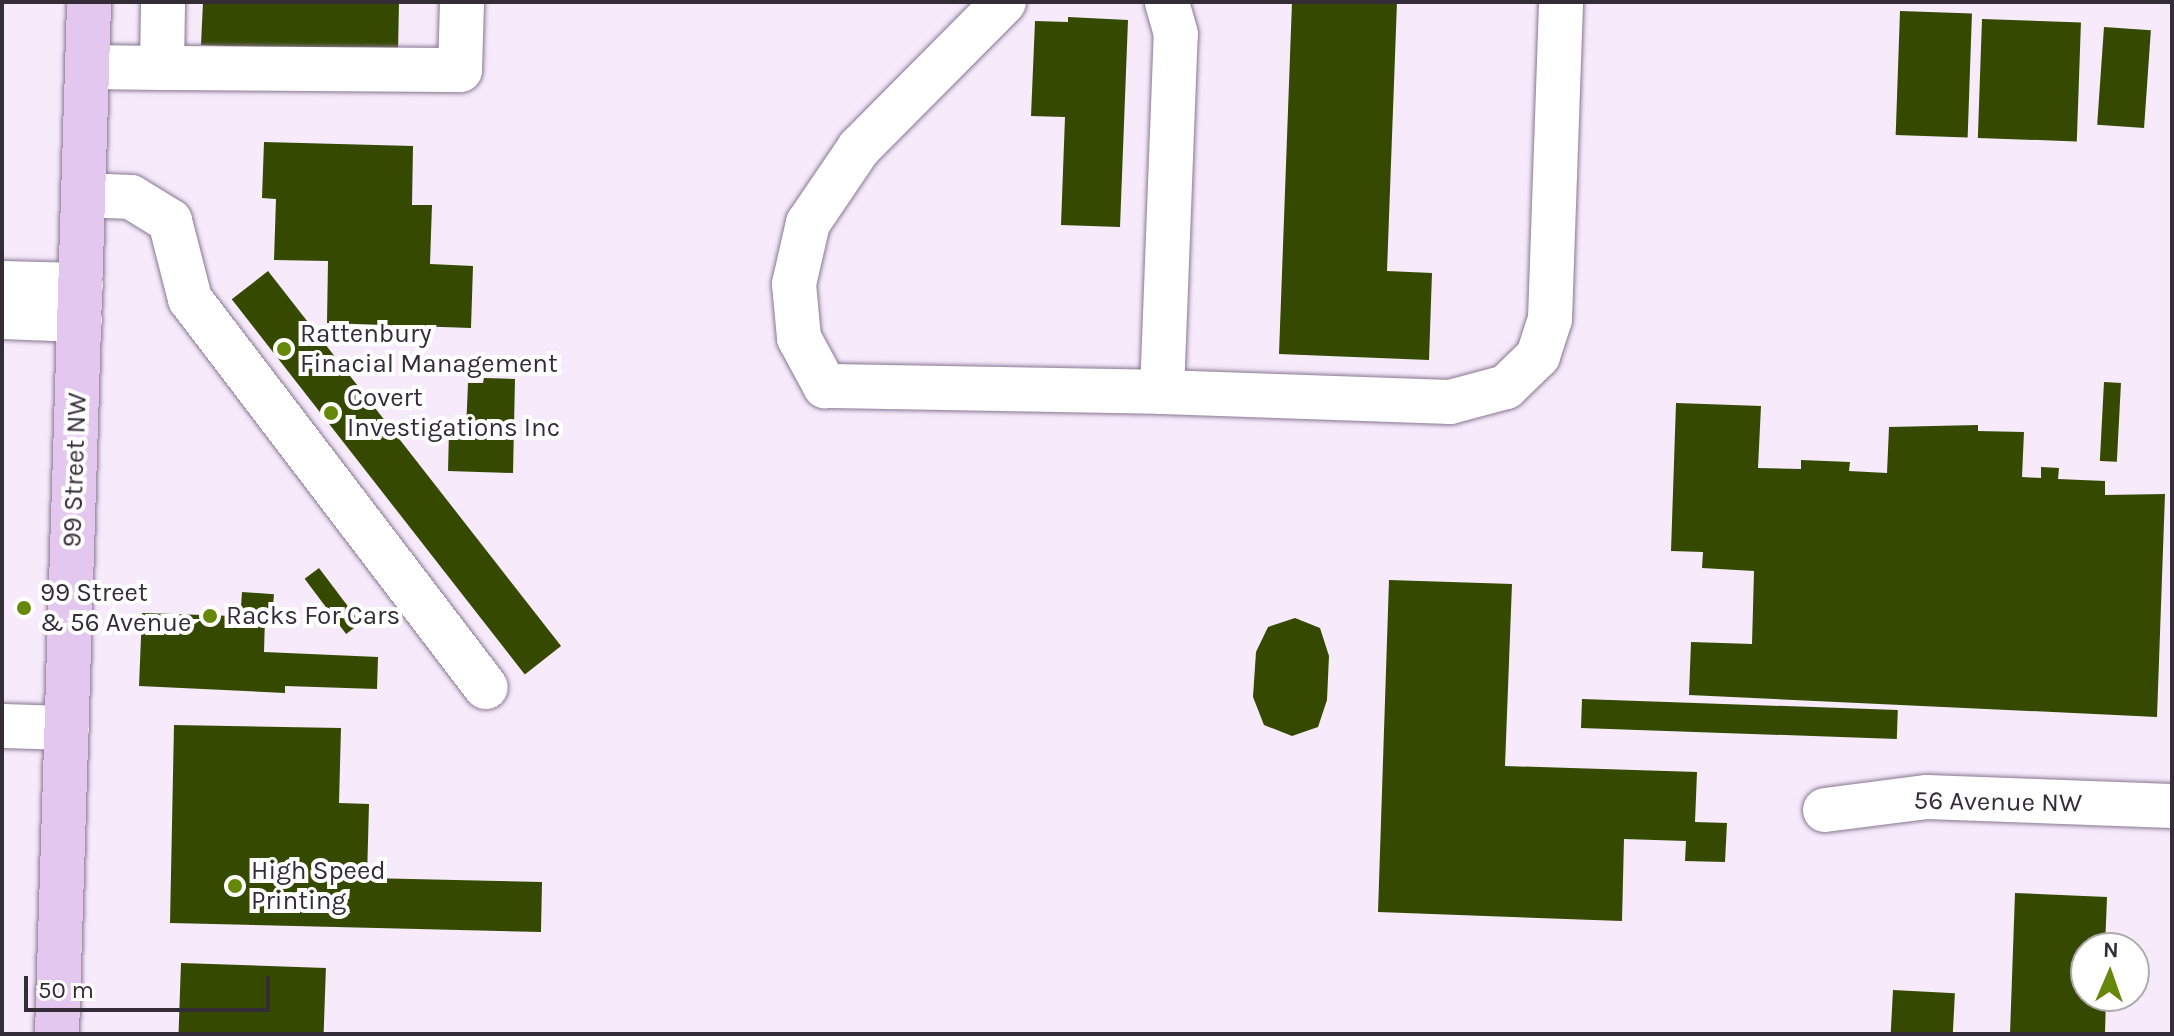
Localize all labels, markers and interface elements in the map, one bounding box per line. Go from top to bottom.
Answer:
place label: Rattenbury Finacial Management [300,318,558,380]
marker: Rattenbury Finacial Management [275,340,293,358]
place label: Covert Investigations Inc [347,382,560,444]
street label: 99 Street NW [57,392,93,548]
marker: Covert Investigations Inc [322,404,340,422]
place label: 99 Street & 56 Avenue [40,577,191,638]
marker: 99 Street & 56 Avenue [15,599,33,617]
place label: Racks For Cars [226,600,400,632]
marker: Racks For Cars [201,607,219,625]
street label: 56 Avenue NW [1913,785,2083,819]
place label: High Speed Printing [251,855,386,916]
marker: High Speed Printing [226,877,244,895]
north arrow [2070,932,2150,1012]
text: N [2102,937,2119,963]
scale bar [28,960,274,1010]
text: 50 m [38,976,94,1004]

